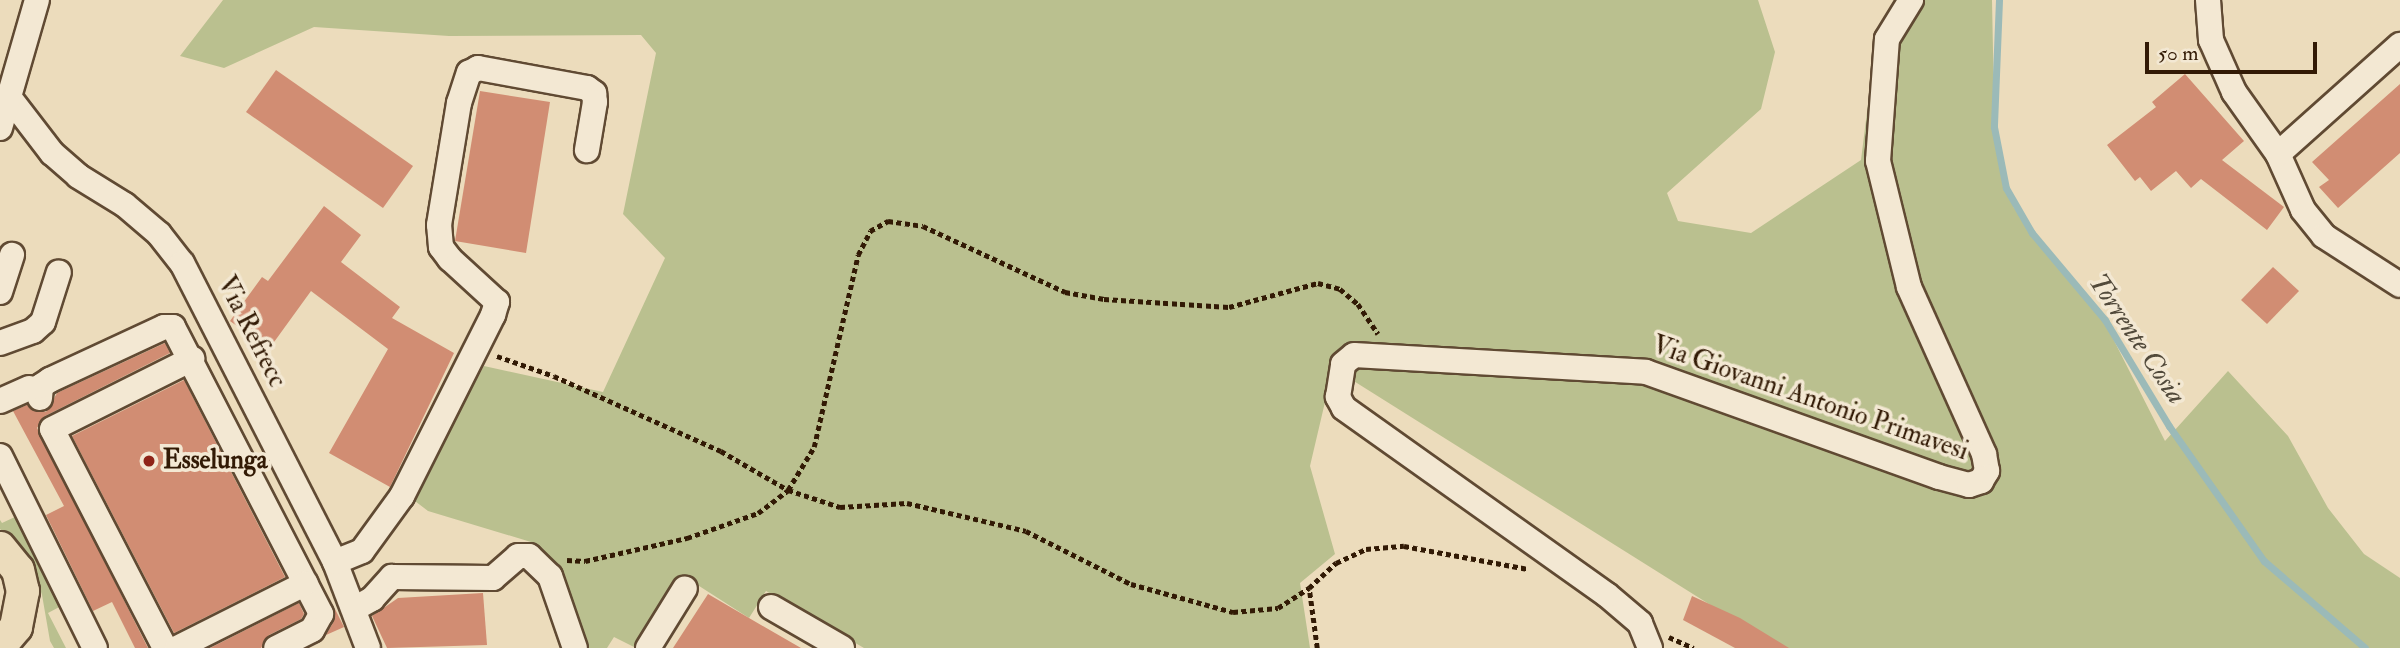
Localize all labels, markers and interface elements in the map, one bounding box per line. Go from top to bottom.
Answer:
scale bar [2148,28,2320,72]
text: 50 m [2158,40,2199,67]
water label: Torrente Cosia [2081,267,2193,411]
street label: Via Refrecc [210,271,292,393]
street label: Via Giovanni Antonio Primavesi [1648,330,1972,468]
place label: Esselunga [163,445,267,477]
marker: Esselunga [141,453,157,469]

